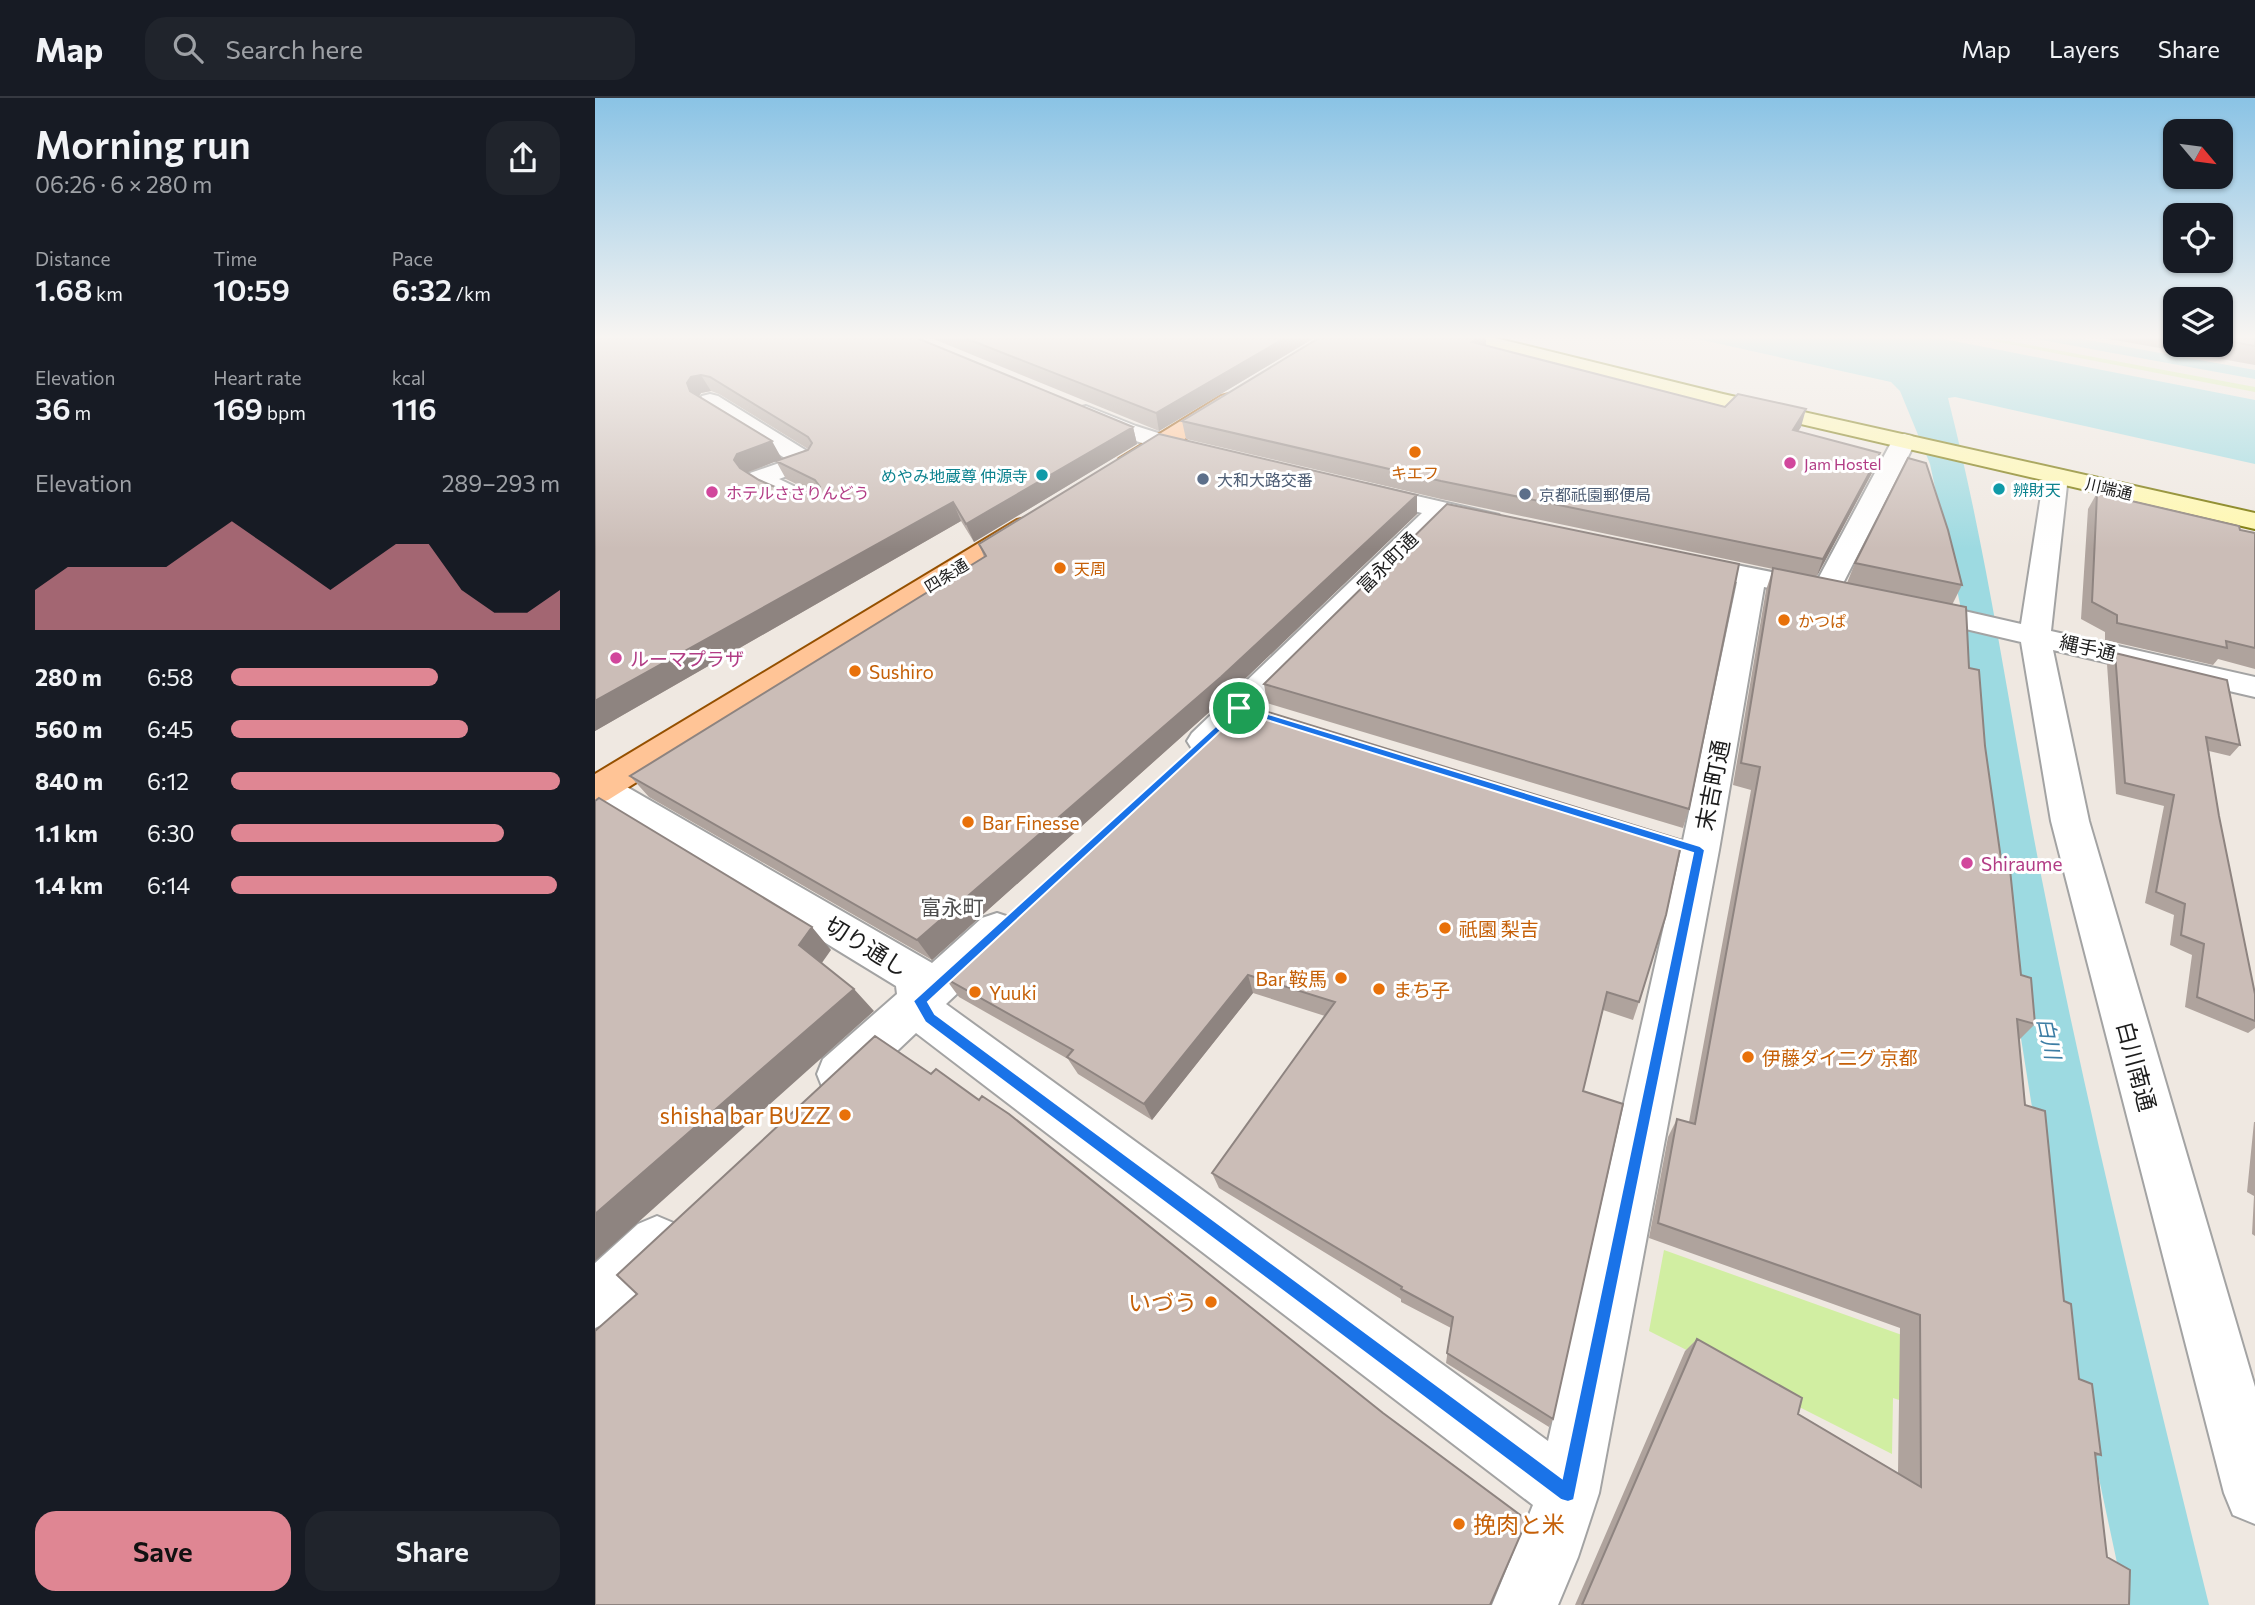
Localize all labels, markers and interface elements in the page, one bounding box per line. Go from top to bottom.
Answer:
search box [145,17,635,80]
text: Map [35,28,103,69]
icon: search [169,29,207,67]
text: Search here [225,33,363,64]
text: Map [1962,34,2011,63]
text: Layers [2049,34,2120,63]
text: Share [2158,34,2220,63]
north arrow [2163,119,2233,189]
map controls [2163,119,2233,357]
text: Morning run [35,120,251,167]
button: share [486,121,560,195]
text: 06:26 · 6 × 280 m [35,170,212,198]
button: locate [2163,203,2233,273]
text: Distance [35,247,111,270]
text: Time [213,247,257,270]
text: Pace [392,247,433,270]
text: 1.68 [35,270,92,307]
text: 10:59 [213,270,290,307]
text: 6:32 [392,270,452,307]
text: km [92,282,123,305]
text: /km [452,282,491,305]
button: layers [2163,287,2233,357]
text: Elevation [35,366,115,389]
text: Heart rate [213,366,302,389]
text: kcal [392,366,426,389]
text: 36 [35,389,71,426]
text: 169 [213,389,263,426]
text: 116 [392,389,437,426]
text: m [71,401,91,424]
text: bpm [263,401,306,424]
marker: キエフ [1407,444,1423,460]
place label: Jam Hostel [1804,454,1882,473]
marker: Jam Hostel [1782,455,1798,471]
place label: キエフ [1391,463,1439,482]
place label: めやみ地蔵尊 仲源寺 [881,466,1028,485]
marker: めやみ地蔵尊 仲源寺 [1034,467,1050,483]
text: Elevation [35,469,132,497]
text: 289–293 m [442,469,560,497]
place label: 大和大路交番 [1217,470,1313,489]
marker: 大和大路交番 [1195,471,1211,487]
street label: 川端通 [2083,473,2135,503]
place label: 辨財天 [2013,480,2061,499]
marker: 辨財天 [1991,481,2007,497]
place label: ホテルささりんどう [726,483,870,502]
marker: ホテルささりんどう [704,484,720,500]
place label: 京都祇園郵便局 [1539,485,1651,504]
marker: 京都祇園郵便局 [1517,486,1533,502]
street label: 富永町通 [1352,527,1422,597]
street label: 四条通 [921,554,971,596]
place label: 天周 [1074,559,1106,578]
marker: 天周 [1052,560,1068,576]
place label: かつぱ [1798,611,1846,630]
marker: かつぱ [1776,612,1792,628]
street label: 縄手通 [2058,629,2118,665]
place label: ルーマプラザ [630,647,744,670]
marker: ルーマプラザ [608,650,624,666]
place label: Sushiro [869,660,934,683]
text: 280 m [35,663,102,691]
text: 6:58 [147,663,194,691]
marker: Sushiro [847,663,863,679]
pin [1209,678,1269,738]
icon: arrive [1220,689,1258,727]
text: 560 m [35,715,102,743]
text: 6:45 [147,715,193,743]
street label: 末吉町通 [1689,737,1735,833]
text: 840 m [35,767,103,795]
text: 6:12 [147,767,189,795]
place label: Bar Finesse [982,811,1079,834]
marker: Bar Finesse [960,814,976,830]
text: 1.1 km [35,819,98,847]
text: 6:30 [147,819,195,847]
place label: Shiraume [1981,852,2062,875]
marker: Shiraume [1959,855,1975,871]
text: 1.4 km [35,871,103,899]
text: 6:14 [147,871,190,899]
district label: 富永町 [921,894,984,919]
street label: 切り通し [820,910,914,982]
place label: 祇園 梨吉 [1459,917,1539,940]
marker: 祇園 梨吉 [1437,920,1453,936]
place label: Bar 鞍馬 [1256,967,1327,990]
marker: Bar 鞍馬 [1333,970,1349,986]
place label: まち子 [1393,978,1450,1001]
place label: Yuuki [989,981,1037,1004]
marker: まち子 [1371,981,1387,997]
marker: Yuuki [967,984,983,1000]
water label: 白川 [2033,1015,2067,1063]
street label: 白川南通 [2112,1018,2162,1114]
place label: 伊藤ダイ二グ 京都 [1762,1046,1918,1069]
marker: 伊藤ダイ二グ 京都 [1740,1049,1756,1065]
place label: shisha bar BUZZ [660,1101,831,1129]
marker: shisha bar BUZZ [837,1107,853,1123]
place label: いづう [1128,1288,1197,1316]
marker: いづう [1203,1294,1219,1310]
place label: 挽肉と米 [1473,1510,1565,1538]
button: Save [35,1511,291,1591]
button: Share [305,1511,560,1591]
marker: 挽肉と米 [1451,1516,1467,1532]

